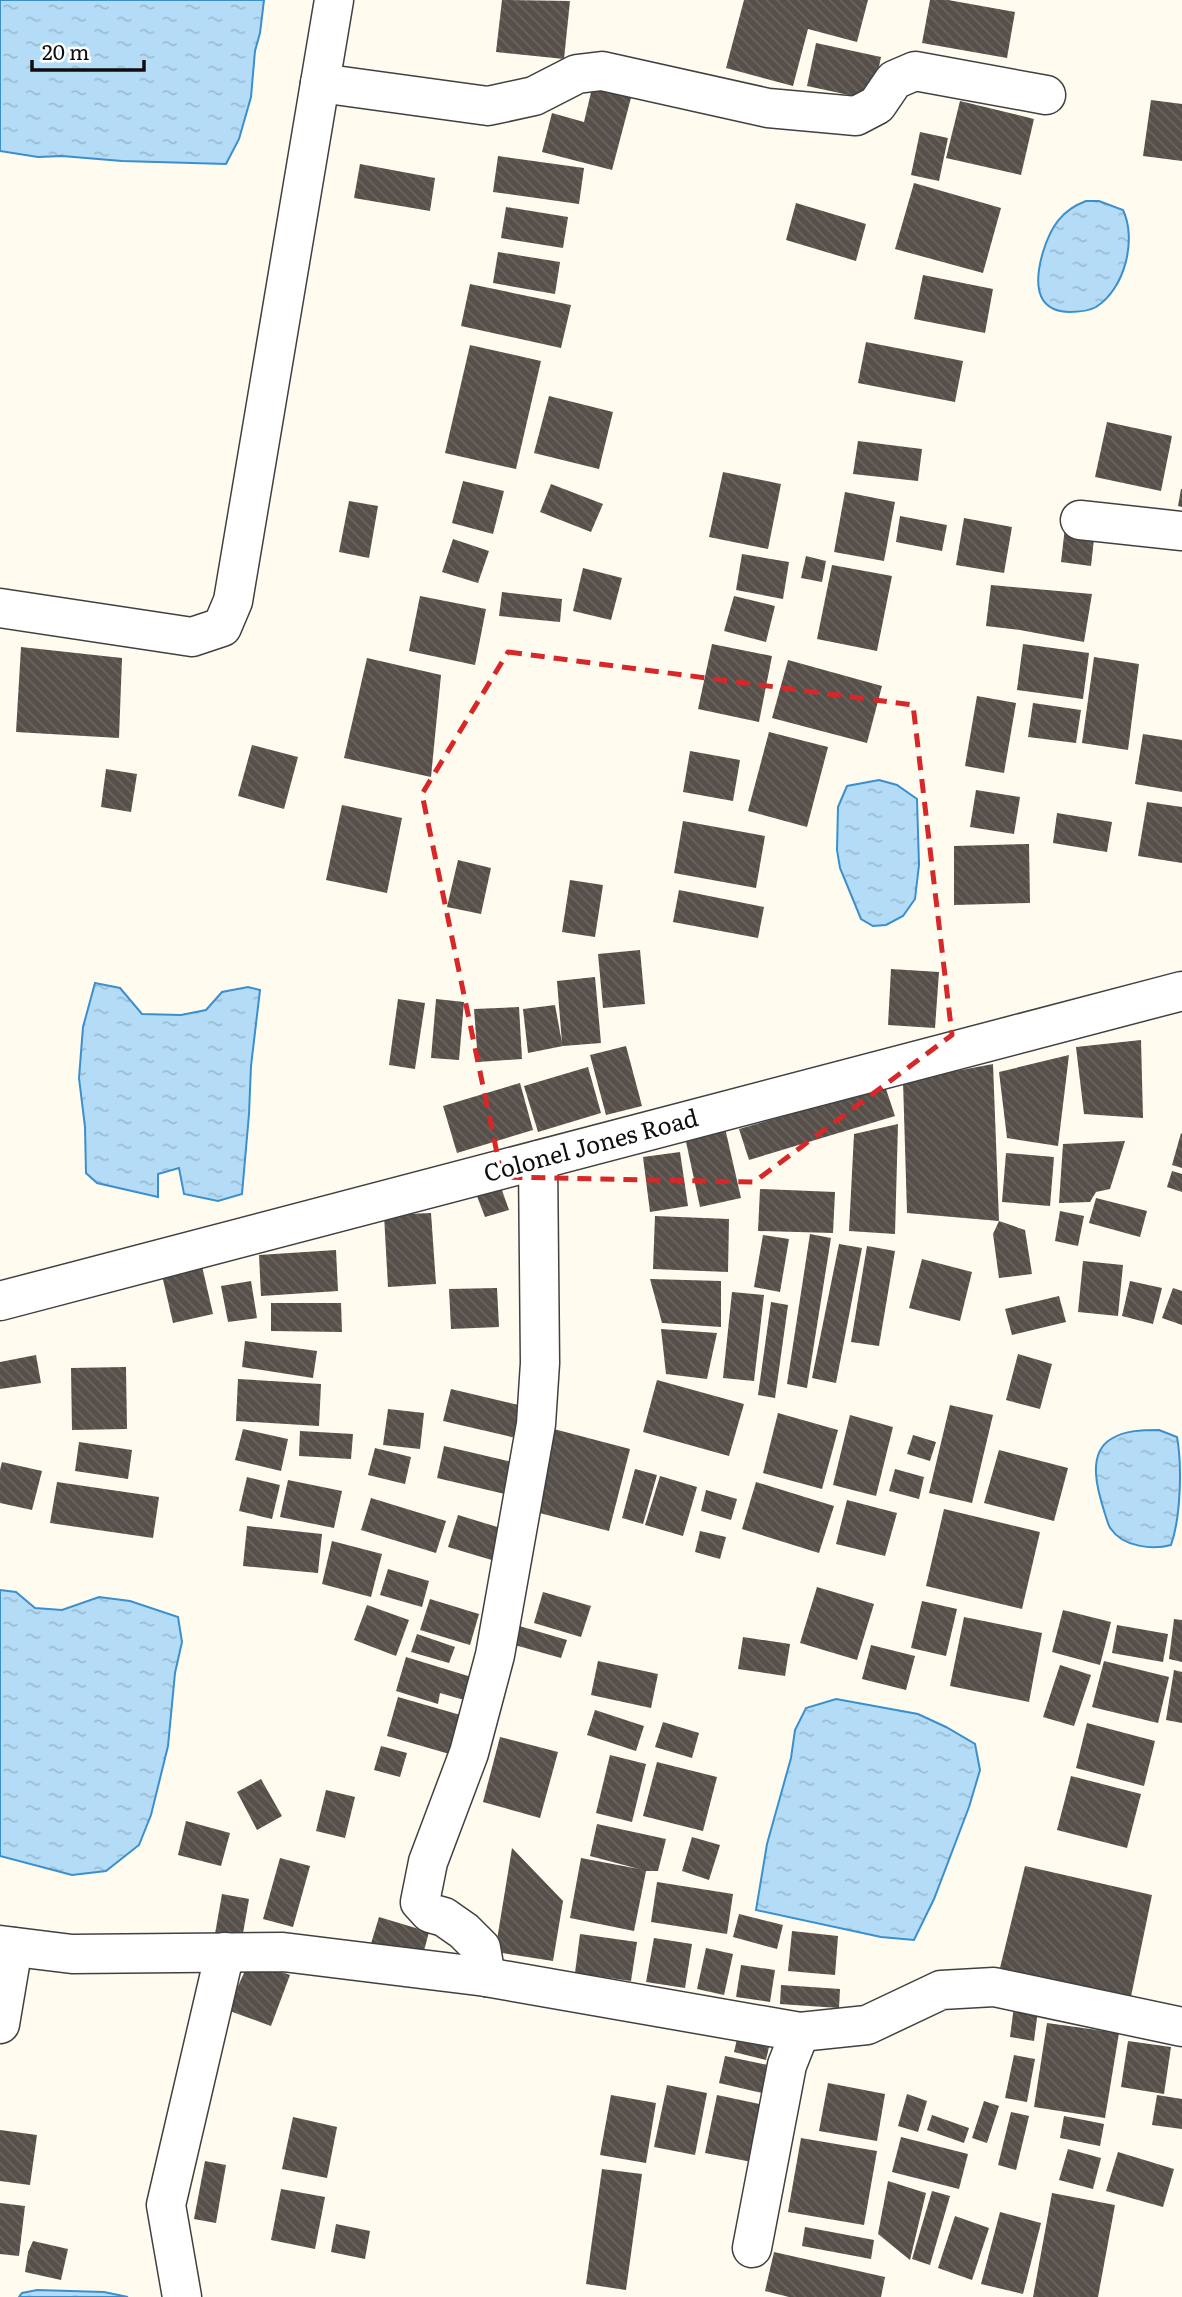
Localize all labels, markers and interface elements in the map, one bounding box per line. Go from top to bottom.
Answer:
scale bar [32,28,144,72]
text: 20 m [42,35,89,66]
street label: Colonel Jones Road [479,1098,702,1189]

